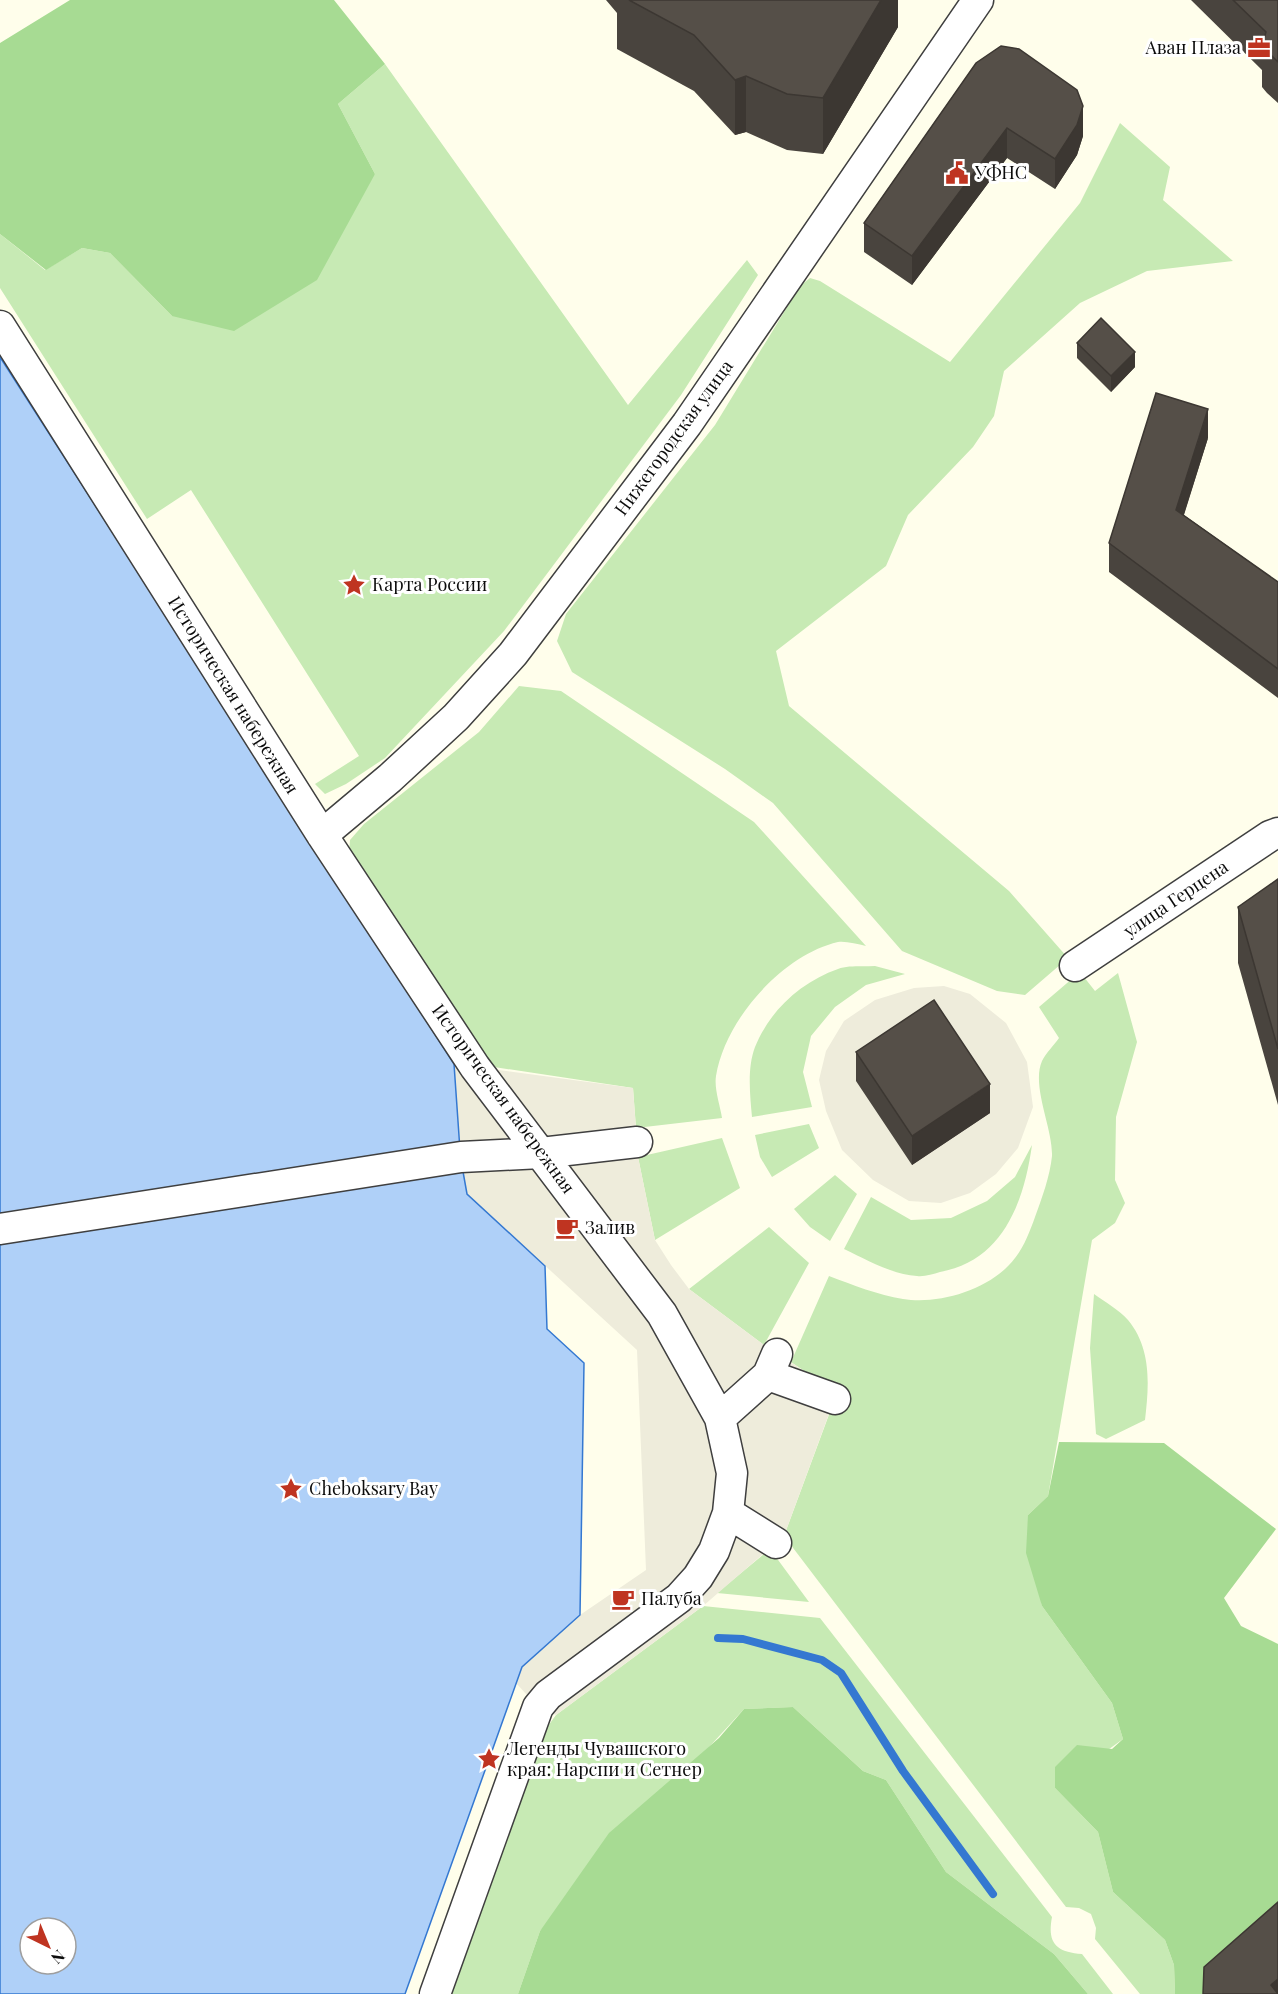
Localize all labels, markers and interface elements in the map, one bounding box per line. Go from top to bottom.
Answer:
place label: Аван Плаза [1144,35,1241,59]
office icon: Аван Плаза [1246,35,1272,61]
public building icon: УФНС [944,160,970,186]
place label: УФНС [974,160,1027,184]
street label: Нижегородская улица [609,355,738,520]
place icon: Карта России [341,572,367,598]
place label: Карта России [372,572,487,596]
street label: Историческая набережная [163,591,305,798]
street label: улица Герцена [1118,854,1233,943]
street label: Историческая набережная [427,999,581,1198]
cafe icon: Залив [554,1215,580,1241]
place label: Залив [585,1215,635,1239]
place icon: Cheboksary Bay [278,1476,304,1502]
place label: Cheboksary Bay [309,1476,438,1500]
cafe icon: Палуба [610,1586,636,1612]
place label: Палуба [641,1586,702,1610]
place label: Легенды Чувашского края: Нарспи и Сетнер [506,1736,702,1781]
place icon: Легенды Чувашского края: Нарспи и Сетнер [476,1746,502,1772]
north arrow [18,1916,78,1976]
text: N [47,1946,70,1969]

